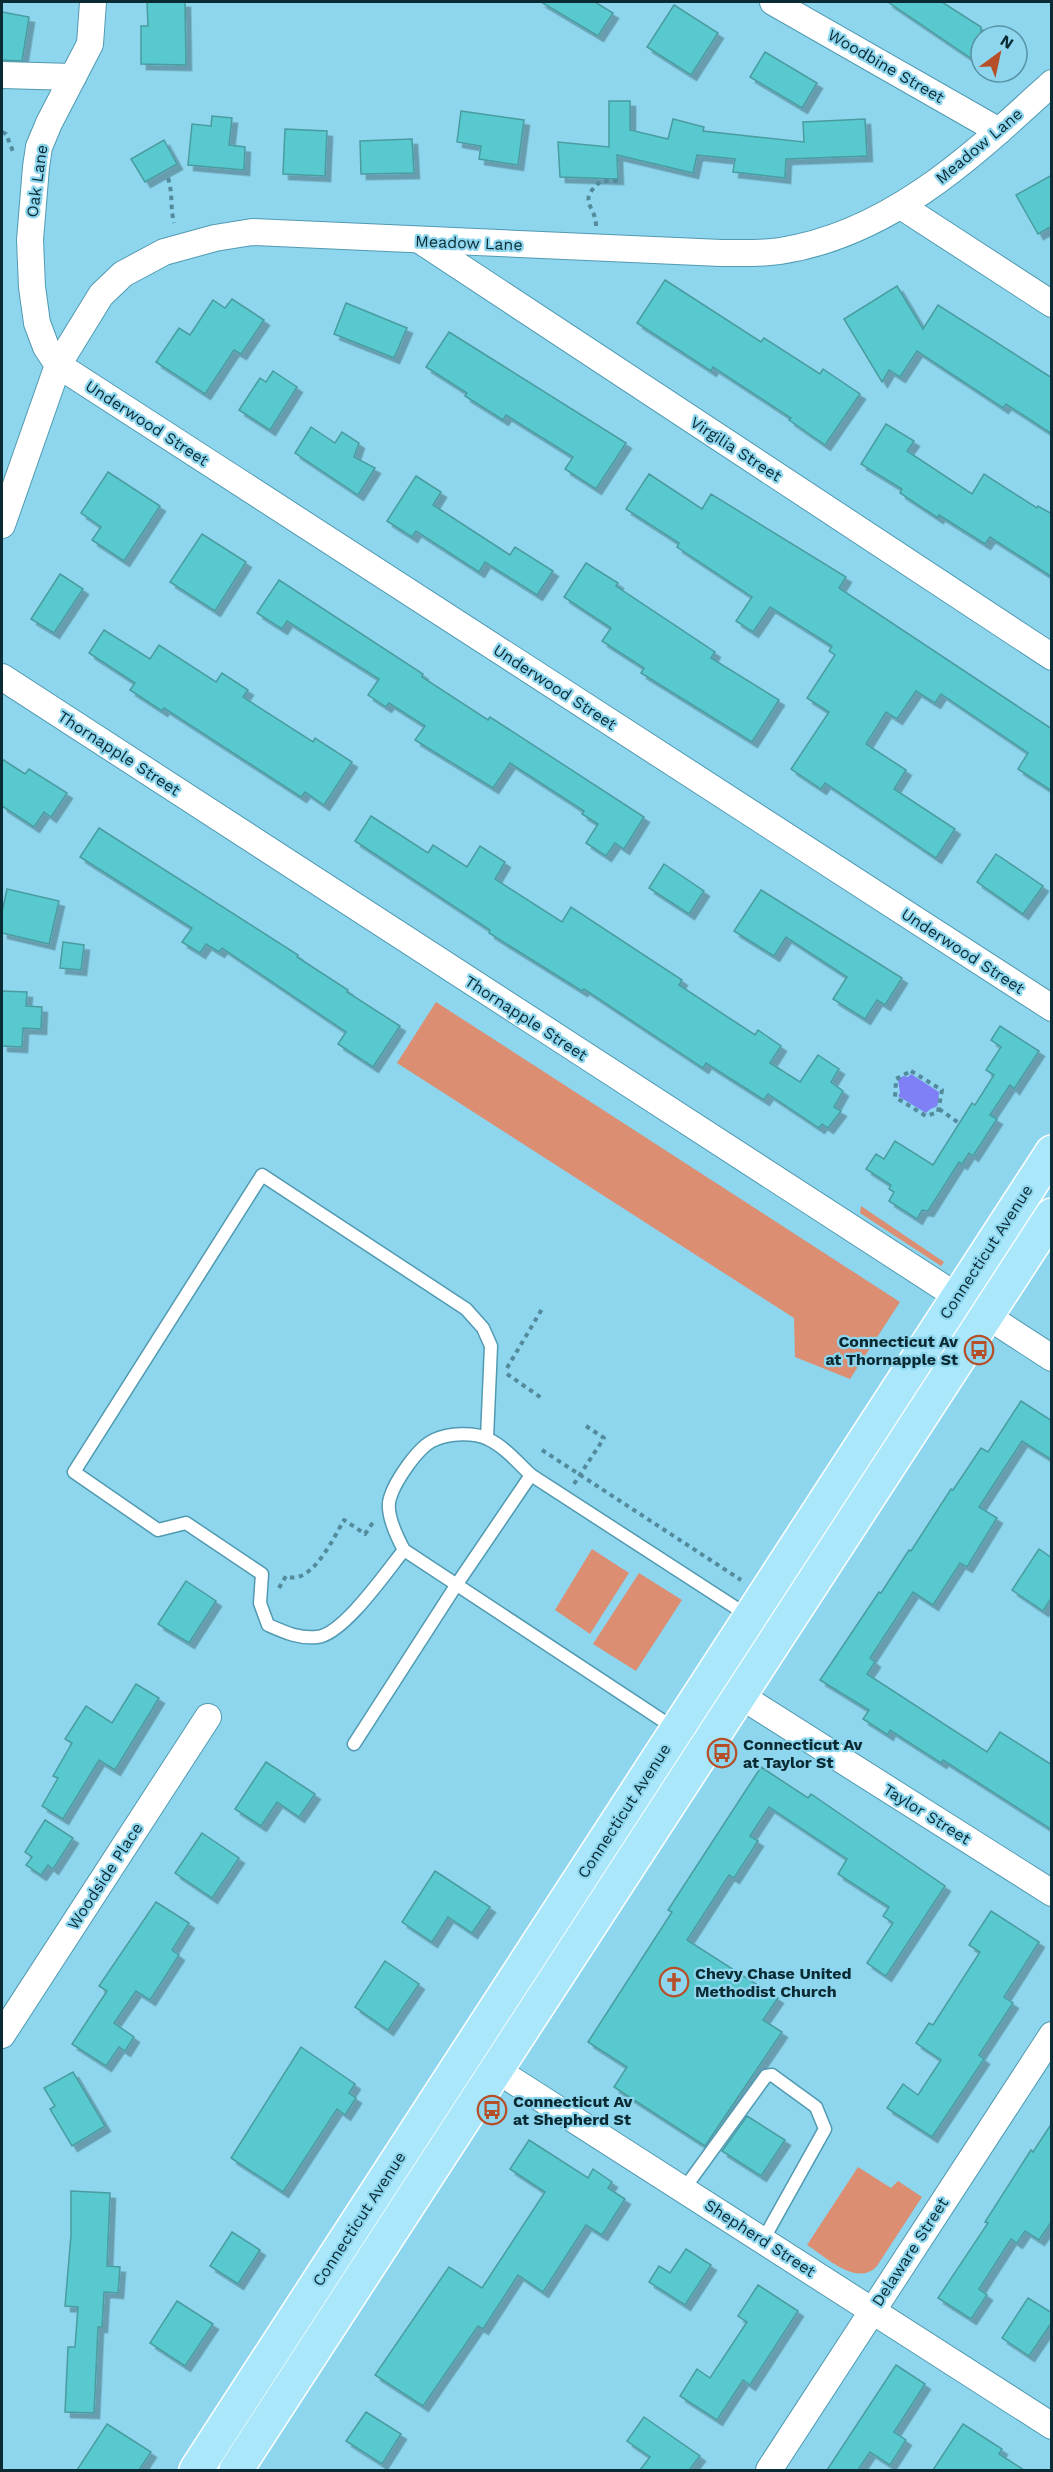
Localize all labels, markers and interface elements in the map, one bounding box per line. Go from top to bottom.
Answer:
north arrow [969,24,1029,84]
street label: Woodbine Street [824,25,948,107]
text: N [997,31,1017,53]
street label: Meadow Lane [932,104,1026,188]
street label: Oak Lane [23,144,51,218]
street label: Meadow Lane [415,232,523,254]
street label: Underwood Street [82,376,212,470]
street label: Virgilia Street [687,412,785,486]
street label: Underwood Street [490,640,620,734]
street label: Thornapple Street [54,706,184,800]
street label: Underwood Street [898,904,1028,998]
street label: Thornapple Street [461,971,591,1065]
street label: Connecticut Avenue [935,1181,1037,1323]
place label: Connecticut Av at Thornapple St [825,1332,958,1369]
bus stop icon: Connecticut Av at Thornapple St [963,1334,995,1366]
place label: Connecticut Av at Taylor St [743,1735,863,1772]
bus stop icon: Connecticut Av at Taylor St [706,1737,738,1769]
street label: Connecticut Avenue [573,1740,675,1882]
street label: Taylor Street [880,1780,974,1848]
street label: Woodside Place [63,1819,147,1933]
place label: Chevy Chase United Methodist Church [695,1964,852,2001]
church icon: Chevy Chase United Methodist Church [658,1966,690,1998]
place label: Connecticut Av at Shepherd St [513,2092,633,2129]
bus stop icon: Connecticut Av at Shepherd St [476,2094,508,2126]
street label: Connecticut Avenue [308,2148,410,2290]
street label: Delaware Street [868,2194,952,2310]
street label: Shepherd Street [701,2195,819,2281]

